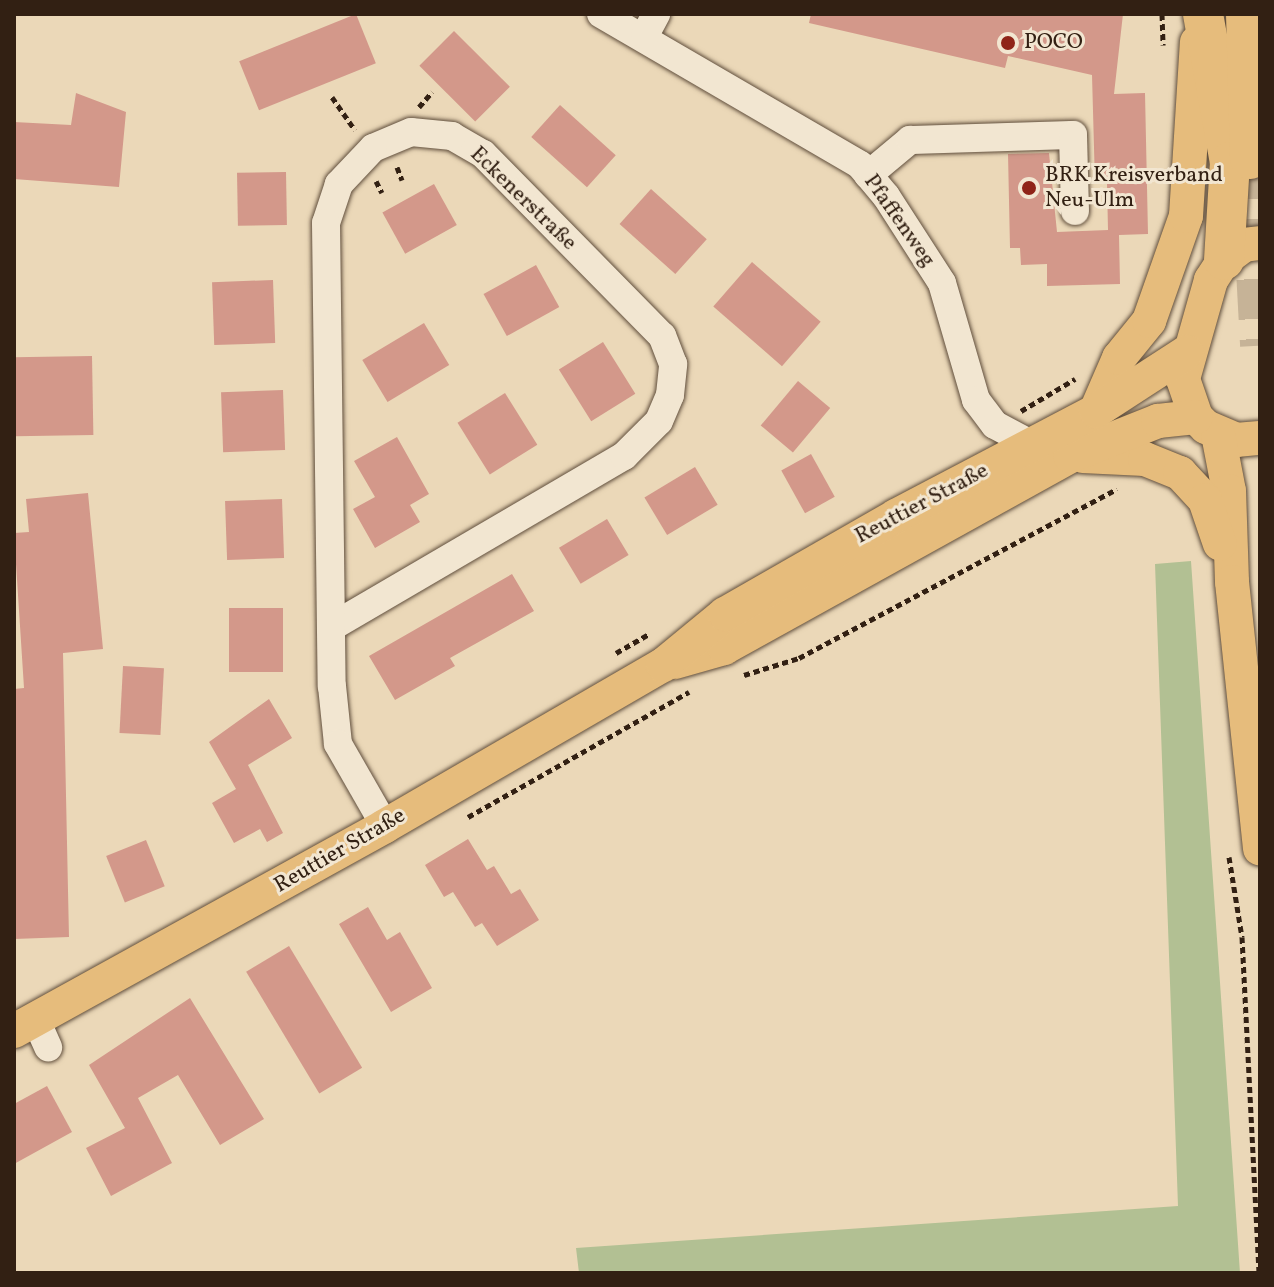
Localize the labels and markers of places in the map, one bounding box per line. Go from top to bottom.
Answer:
place label: POCO [1024,30,1083,56]
marker: POCO [999,34,1017,52]
place label: BRK Kreisverband Neu-Ulm [1045,162,1223,214]
marker: BRK Kreisverband Neu-Ulm [1020,179,1038,197]

